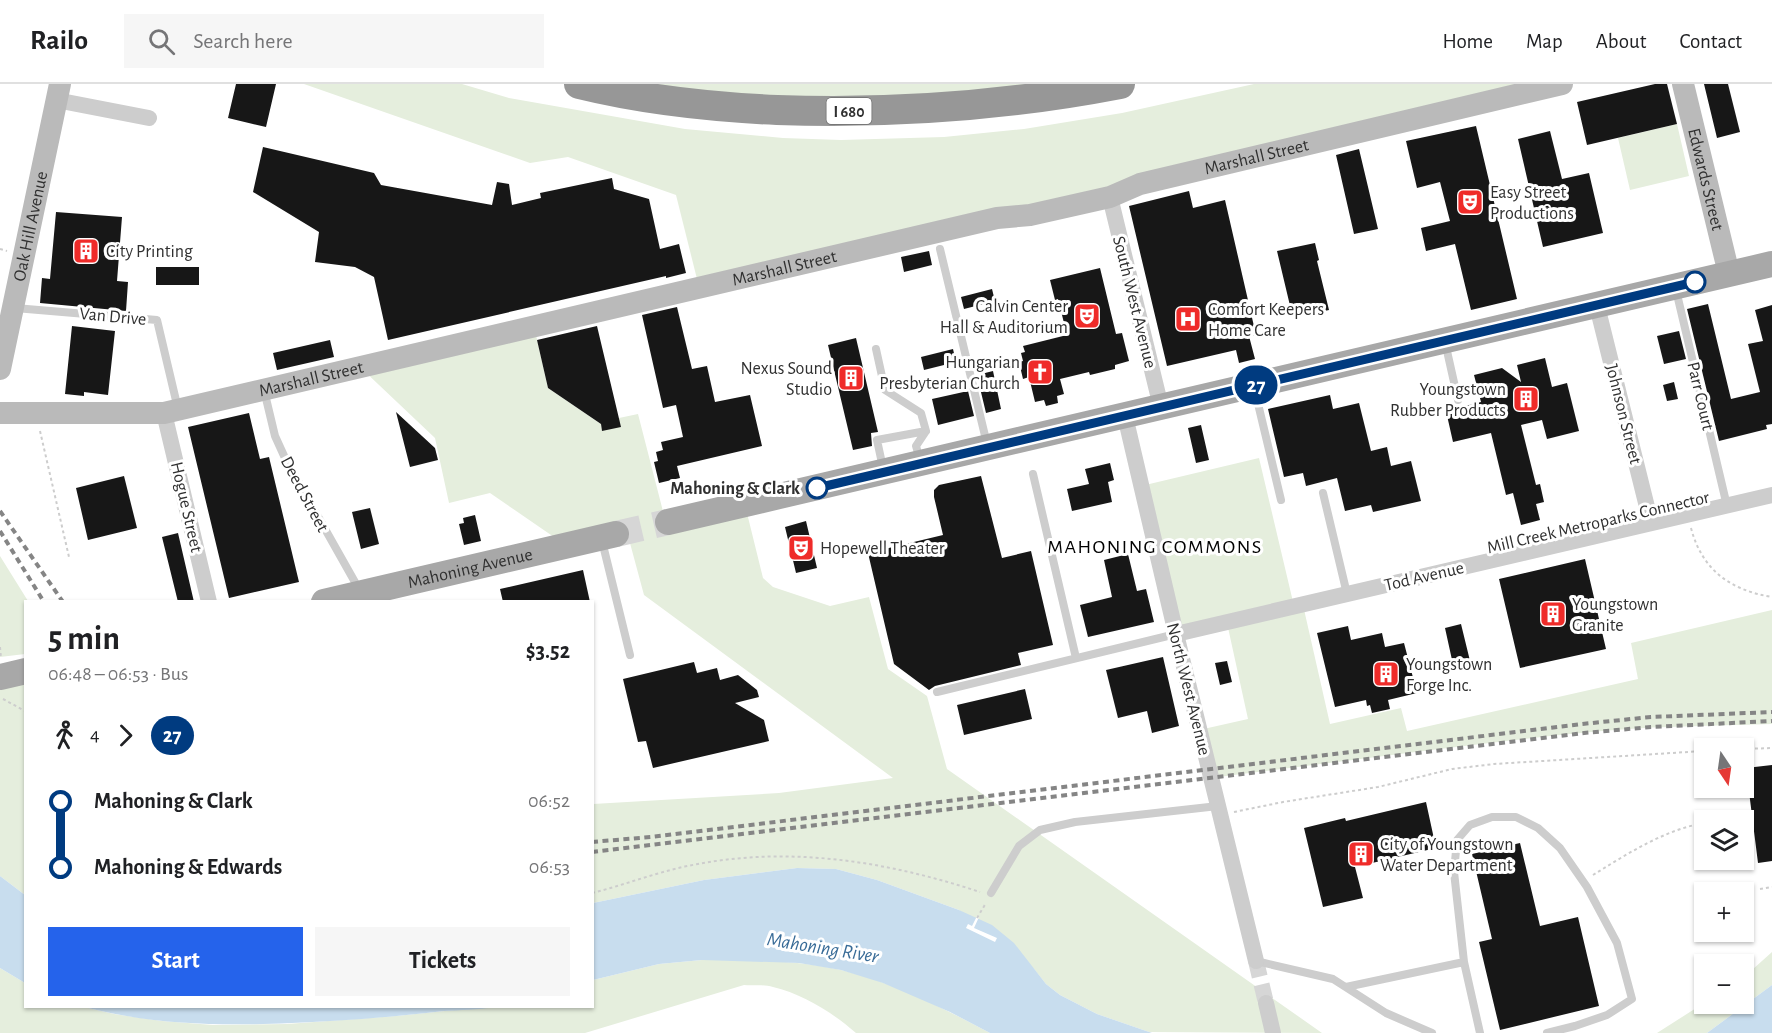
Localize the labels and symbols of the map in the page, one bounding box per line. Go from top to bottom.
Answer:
road number: I 680 [826,98,872,124]
street label: Edwards Street [1684,126,1726,233]
street label: Marshall Street [1203,136,1311,178]
street label: Oak Hill Avenue [11,170,51,283]
place label: Easy Street Productions [1490,184,1574,223]
theatre icon: Easy Street Productions [1455,187,1485,217]
street label: South West Avenue [1109,234,1159,370]
building icon: City Printing [71,236,101,266]
place label: City Printing [106,243,193,261]
street label: Marshall Street [730,248,839,290]
unlabelled marker [1684,271,1706,293]
place label: Calvin Center Hall & Auditorium [940,298,1068,337]
theatre icon: Calvin Center Hall & Auditorium [1072,301,1102,331]
place label: Comfort Keepers Home Care [1208,301,1324,340]
hospital icon: Comfort Keepers Home Care [1173,304,1203,334]
street label: Van Drive [79,305,147,329]
place label: Hungarian Presbyterian Church [879,354,1020,393]
church icon: Hungarian Presbyterian Church [1025,357,1055,387]
street label: Marshall Street [257,359,365,400]
place label: Nexus Sound Studio [741,360,832,399]
street label: Parr Court [1683,360,1717,433]
street label: Johnson Street [1602,362,1644,466]
building icon: Nexus Sound Studio [836,363,866,393]
line badge: 27 [1229,366,1283,404]
place label: Youngstown Rubber Products [1390,381,1506,420]
building icon: Youngstown Rubber Products [1511,384,1541,414]
street label: Deed Street [277,454,332,536]
street label: Hogue Street [167,460,205,554]
marker: Mahoning & Clark [806,477,828,499]
place label: Mahoning & Clark [670,480,800,498]
street label: Mill Creek Metroparks Connector [1485,489,1711,557]
theatre icon: Hopewell Theater [786,533,816,563]
district label: MAHONING COMMONS [1047,537,1263,557]
place label: Hopewell Theater [820,540,945,558]
street label: Mahoning Avenue [406,546,535,592]
street label: Tod Avenue [1383,559,1466,595]
place label: Youngstown Granite [1572,596,1658,635]
building icon: Youngstown Granite [1538,599,1568,629]
street label: North West Avenue [1163,621,1213,757]
place label: Youngstown Forge Inc. [1406,656,1492,695]
building icon: Youngstown Forge Inc. [1371,659,1401,689]
north arrow [1694,738,1754,798]
place label: City of Youngstown Water Department [1380,836,1513,875]
building icon: City of Youngstown Water Department [1346,839,1376,869]
water label: Mahoning River [766,929,881,967]

